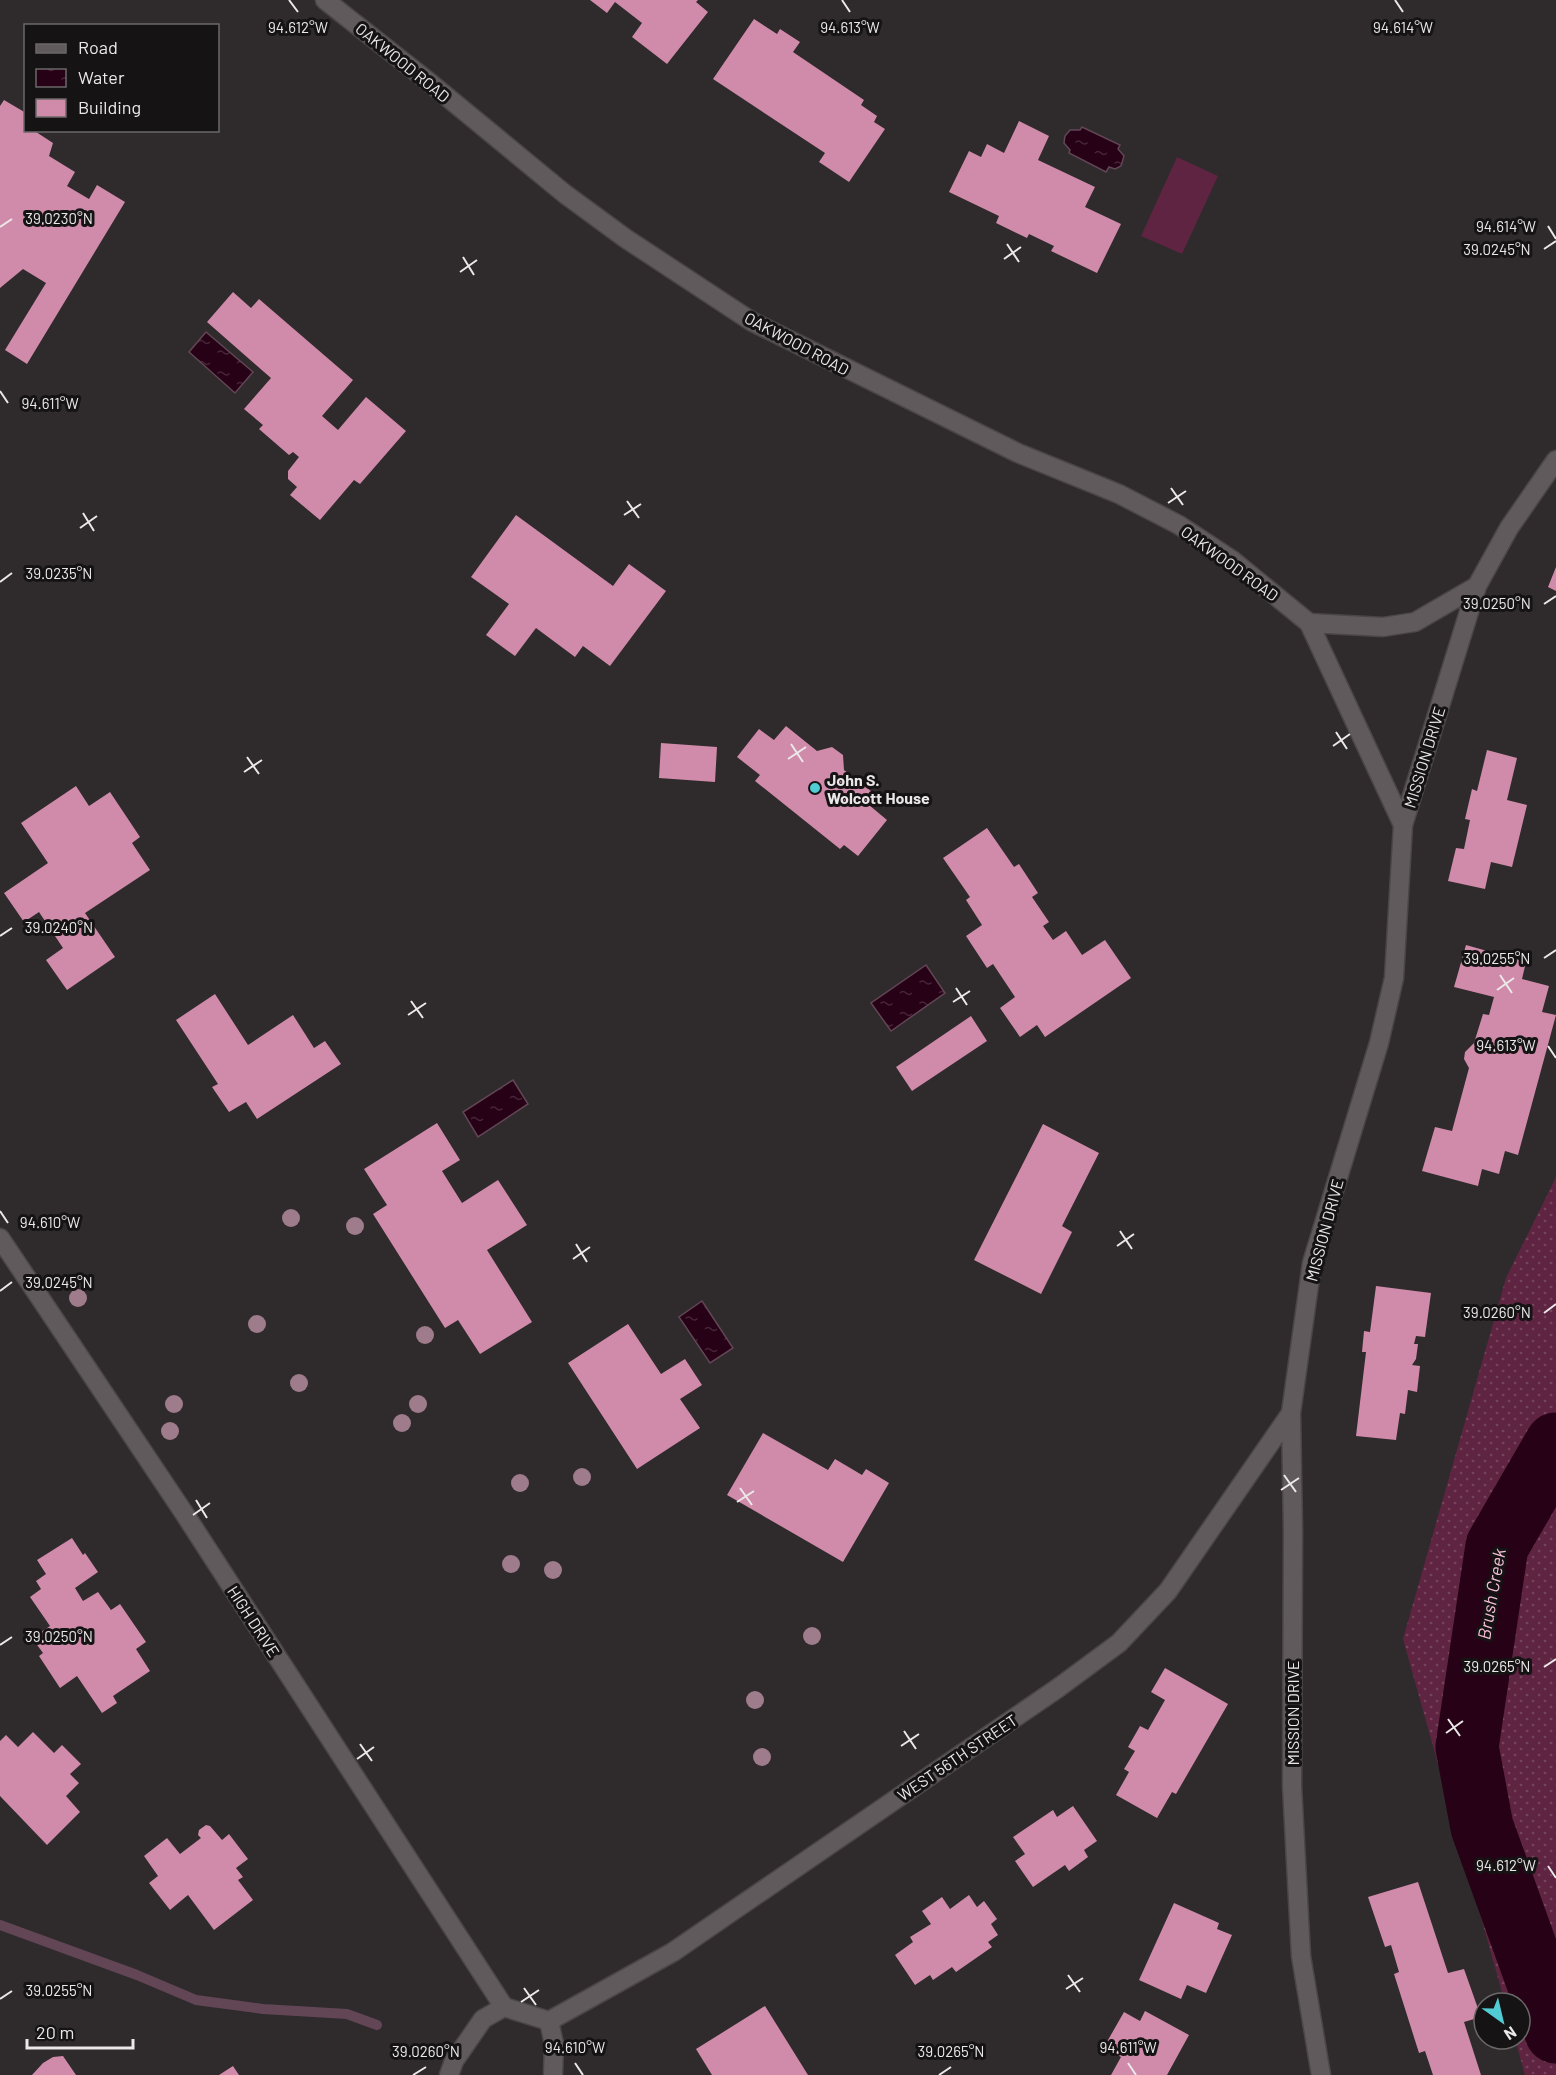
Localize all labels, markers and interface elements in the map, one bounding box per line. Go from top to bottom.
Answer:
text: 94.612°W [268,18,328,36]
street label: OAKWOOD ROAD [352,18,454,106]
text: 94.613°W [820,18,880,36]
text: 94.614°W [1373,18,1433,36]
legend [24,24,219,132]
text: Road [78,36,118,58]
text: Water [78,66,125,88]
text: Building [78,96,141,118]
text: 39.0230°N [25,209,93,227]
text: 94.614°W [1476,217,1536,235]
text: 39.0245°N [1463,240,1531,258]
street label: OAKWOOD ROAD [742,308,852,378]
text: 94.611°W [21,394,79,412]
street label: OAKWOOD ROAD [1178,521,1282,605]
text: 39.0235°N [26,564,92,582]
text: 39.0250°N [1463,594,1531,612]
street label: MISSION DRIVE [1400,704,1448,810]
place label: John S. Wolcott House [827,770,930,807]
marker: John S. Wolcott House [808,781,822,795]
text: 39.0240°N [25,918,93,936]
text: 39.0255°N [1464,949,1531,967]
text: 94.613°W [1476,1036,1536,1054]
street label: MISSION DRIVE [1301,1177,1347,1283]
text: 94.610°W [20,1213,80,1231]
text: 39.0245°N [25,1273,93,1291]
text: 39.0260°N [1463,1303,1531,1321]
water label: Brush Creek [1472,1546,1510,1641]
street label: HIGH DRIVE [224,1582,284,1660]
text: 39.0250°N [25,1627,93,1645]
text: 39.0265°N [1463,1657,1531,1675]
street label: MISSION DRIVE [1283,1660,1302,1766]
street label: WEST 56TH STREET [893,1710,1021,1804]
text: 94.612°W [1476,1856,1536,1874]
text: 39.0255°N [26,1981,93,1999]
north arrow [1472,1991,1532,2051]
scale bar [27,2012,134,2050]
text: 20 m [36,2021,74,2043]
text: N [1501,2023,1520,2045]
text: 94.610°W [545,2038,605,2056]
text: 94.611°W [1099,2038,1157,2056]
text: 39.0260°N [392,2042,460,2060]
text: 39.0265°N [917,2042,985,2060]

